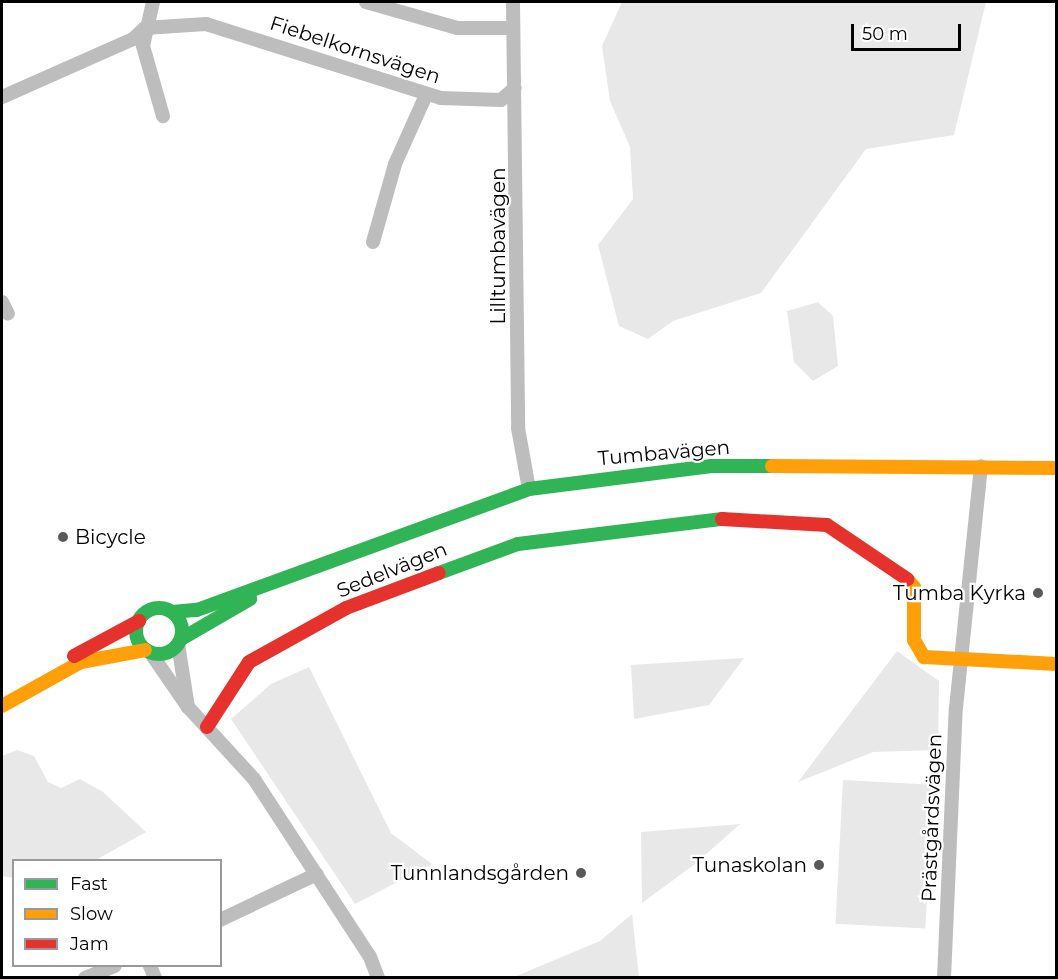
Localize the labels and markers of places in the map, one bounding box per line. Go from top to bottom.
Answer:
place label: Bicycle [75,525,146,549]
marker: Bicycle [56,530,70,544]
place label: Tumba Kyrka [893,581,1026,605]
marker: Tumba Kyrka [1031,586,1045,600]
place label: Tunaskolan [693,853,807,877]
marker: Tunaskolan [812,858,826,872]
place label: Tunnlandsgården [391,861,569,885]
marker: Tunnlandsgården [574,866,588,880]

